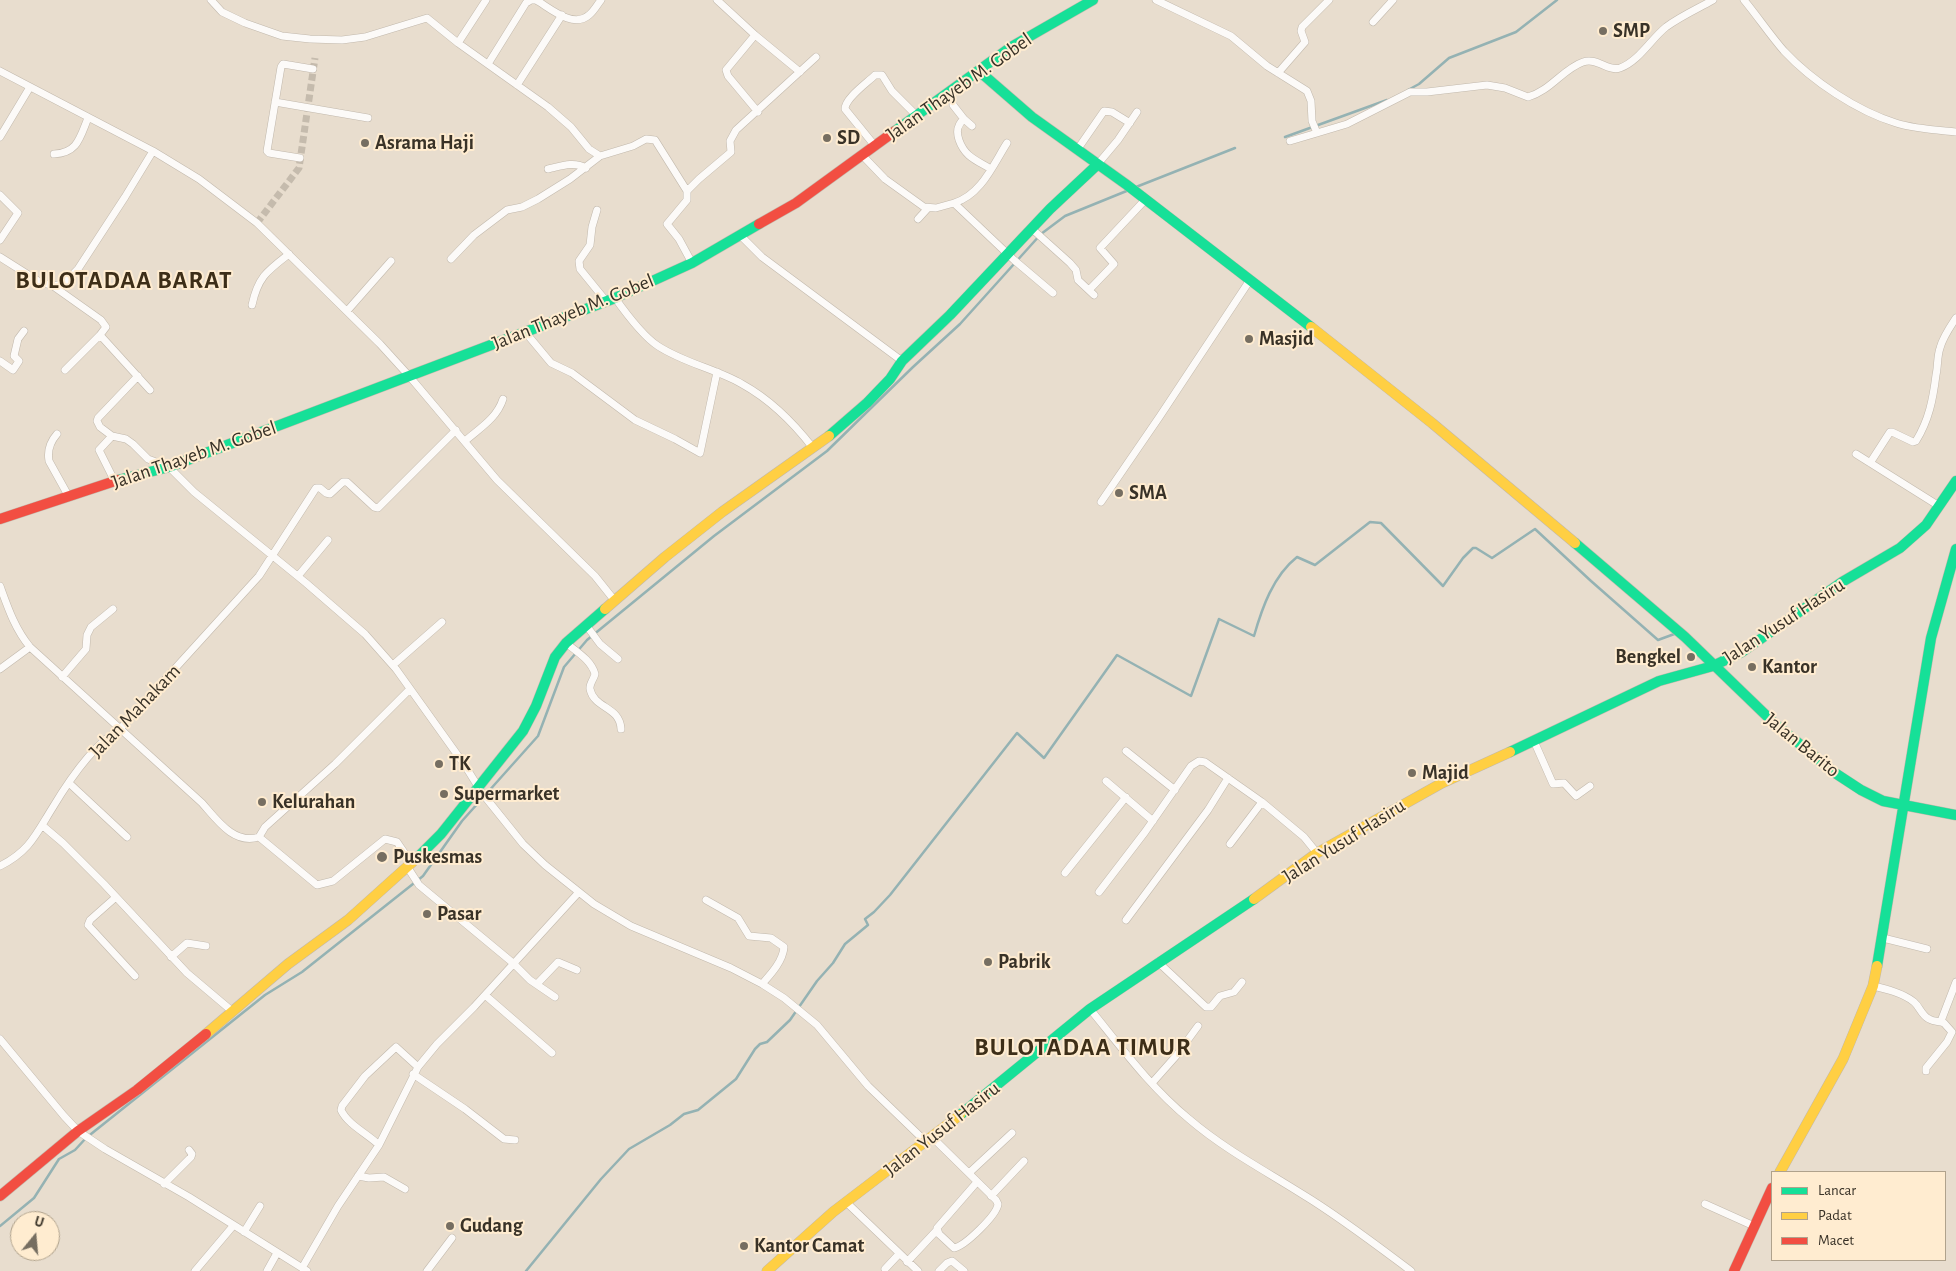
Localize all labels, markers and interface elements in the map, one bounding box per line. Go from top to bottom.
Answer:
place label: SMP [1613,19,1650,43]
marker: SMP [1597,25,1609,37]
street label: Jalan Thayeb M. Gobel [882,28,1036,146]
place label: SD [837,126,860,150]
place label: Asrama Haji [375,131,474,155]
marker: SD [821,132,833,144]
marker: Asrama Haji [359,137,371,149]
district label: BULOTADAA BARAT [13,265,235,295]
street label: Jalan Thayeb M. Gobel [489,269,657,355]
place label: Masjid [1259,327,1313,351]
marker: Masjid [1243,333,1255,345]
street label: Jalan Thayeb M. Gobel [109,416,279,494]
place label: SMA [1129,481,1167,505]
marker: SMA [1113,487,1125,499]
street label: Jalan Yusuf Hasiru [1719,573,1849,669]
place label: Bengkel [1615,645,1681,669]
marker: Bengkel [1685,651,1697,663]
place label: Kantor [1762,655,1817,679]
street label: Jalan Mahakam [84,659,186,763]
marker: Kantor [1746,661,1758,673]
street label: Jalan Barito [1760,707,1844,783]
place label: TK [449,752,471,776]
marker: TK [433,758,445,770]
place label: Majid [1422,761,1469,785]
marker: Majid [1406,767,1418,779]
place label: Supermarket [454,782,559,806]
marker: Supermarket [438,788,450,800]
place label: Kelurahan [272,790,355,814]
street label: Jalan Yusuf Hasiru [1278,794,1410,888]
marker: Kelurahan [256,796,268,808]
place label: Puskesmas [393,845,482,869]
marker: Puskesmas [375,850,389,864]
place label: Pasar [437,902,481,926]
marker: Pasar [421,908,433,920]
place label: Pabrik [998,950,1051,974]
marker: Pabrik [982,956,994,968]
district label: BULOTADAA TIMUR [972,1032,1194,1062]
street label: Jalan Yusuf Hasiru [879,1076,1005,1182]
legend [1771,1171,1946,1261]
text: Lancar [1818,1183,1856,1198]
text: Padat [1818,1208,1852,1223]
north arrow [10,1211,60,1261]
place label: Gudang [460,1214,523,1238]
text: U [33,1215,45,1231]
marker: Gudang [444,1220,456,1232]
text: Macet [1818,1233,1854,1248]
place label: Kantor Camat [754,1234,864,1258]
marker: Kantor Camat [738,1240,750,1252]

